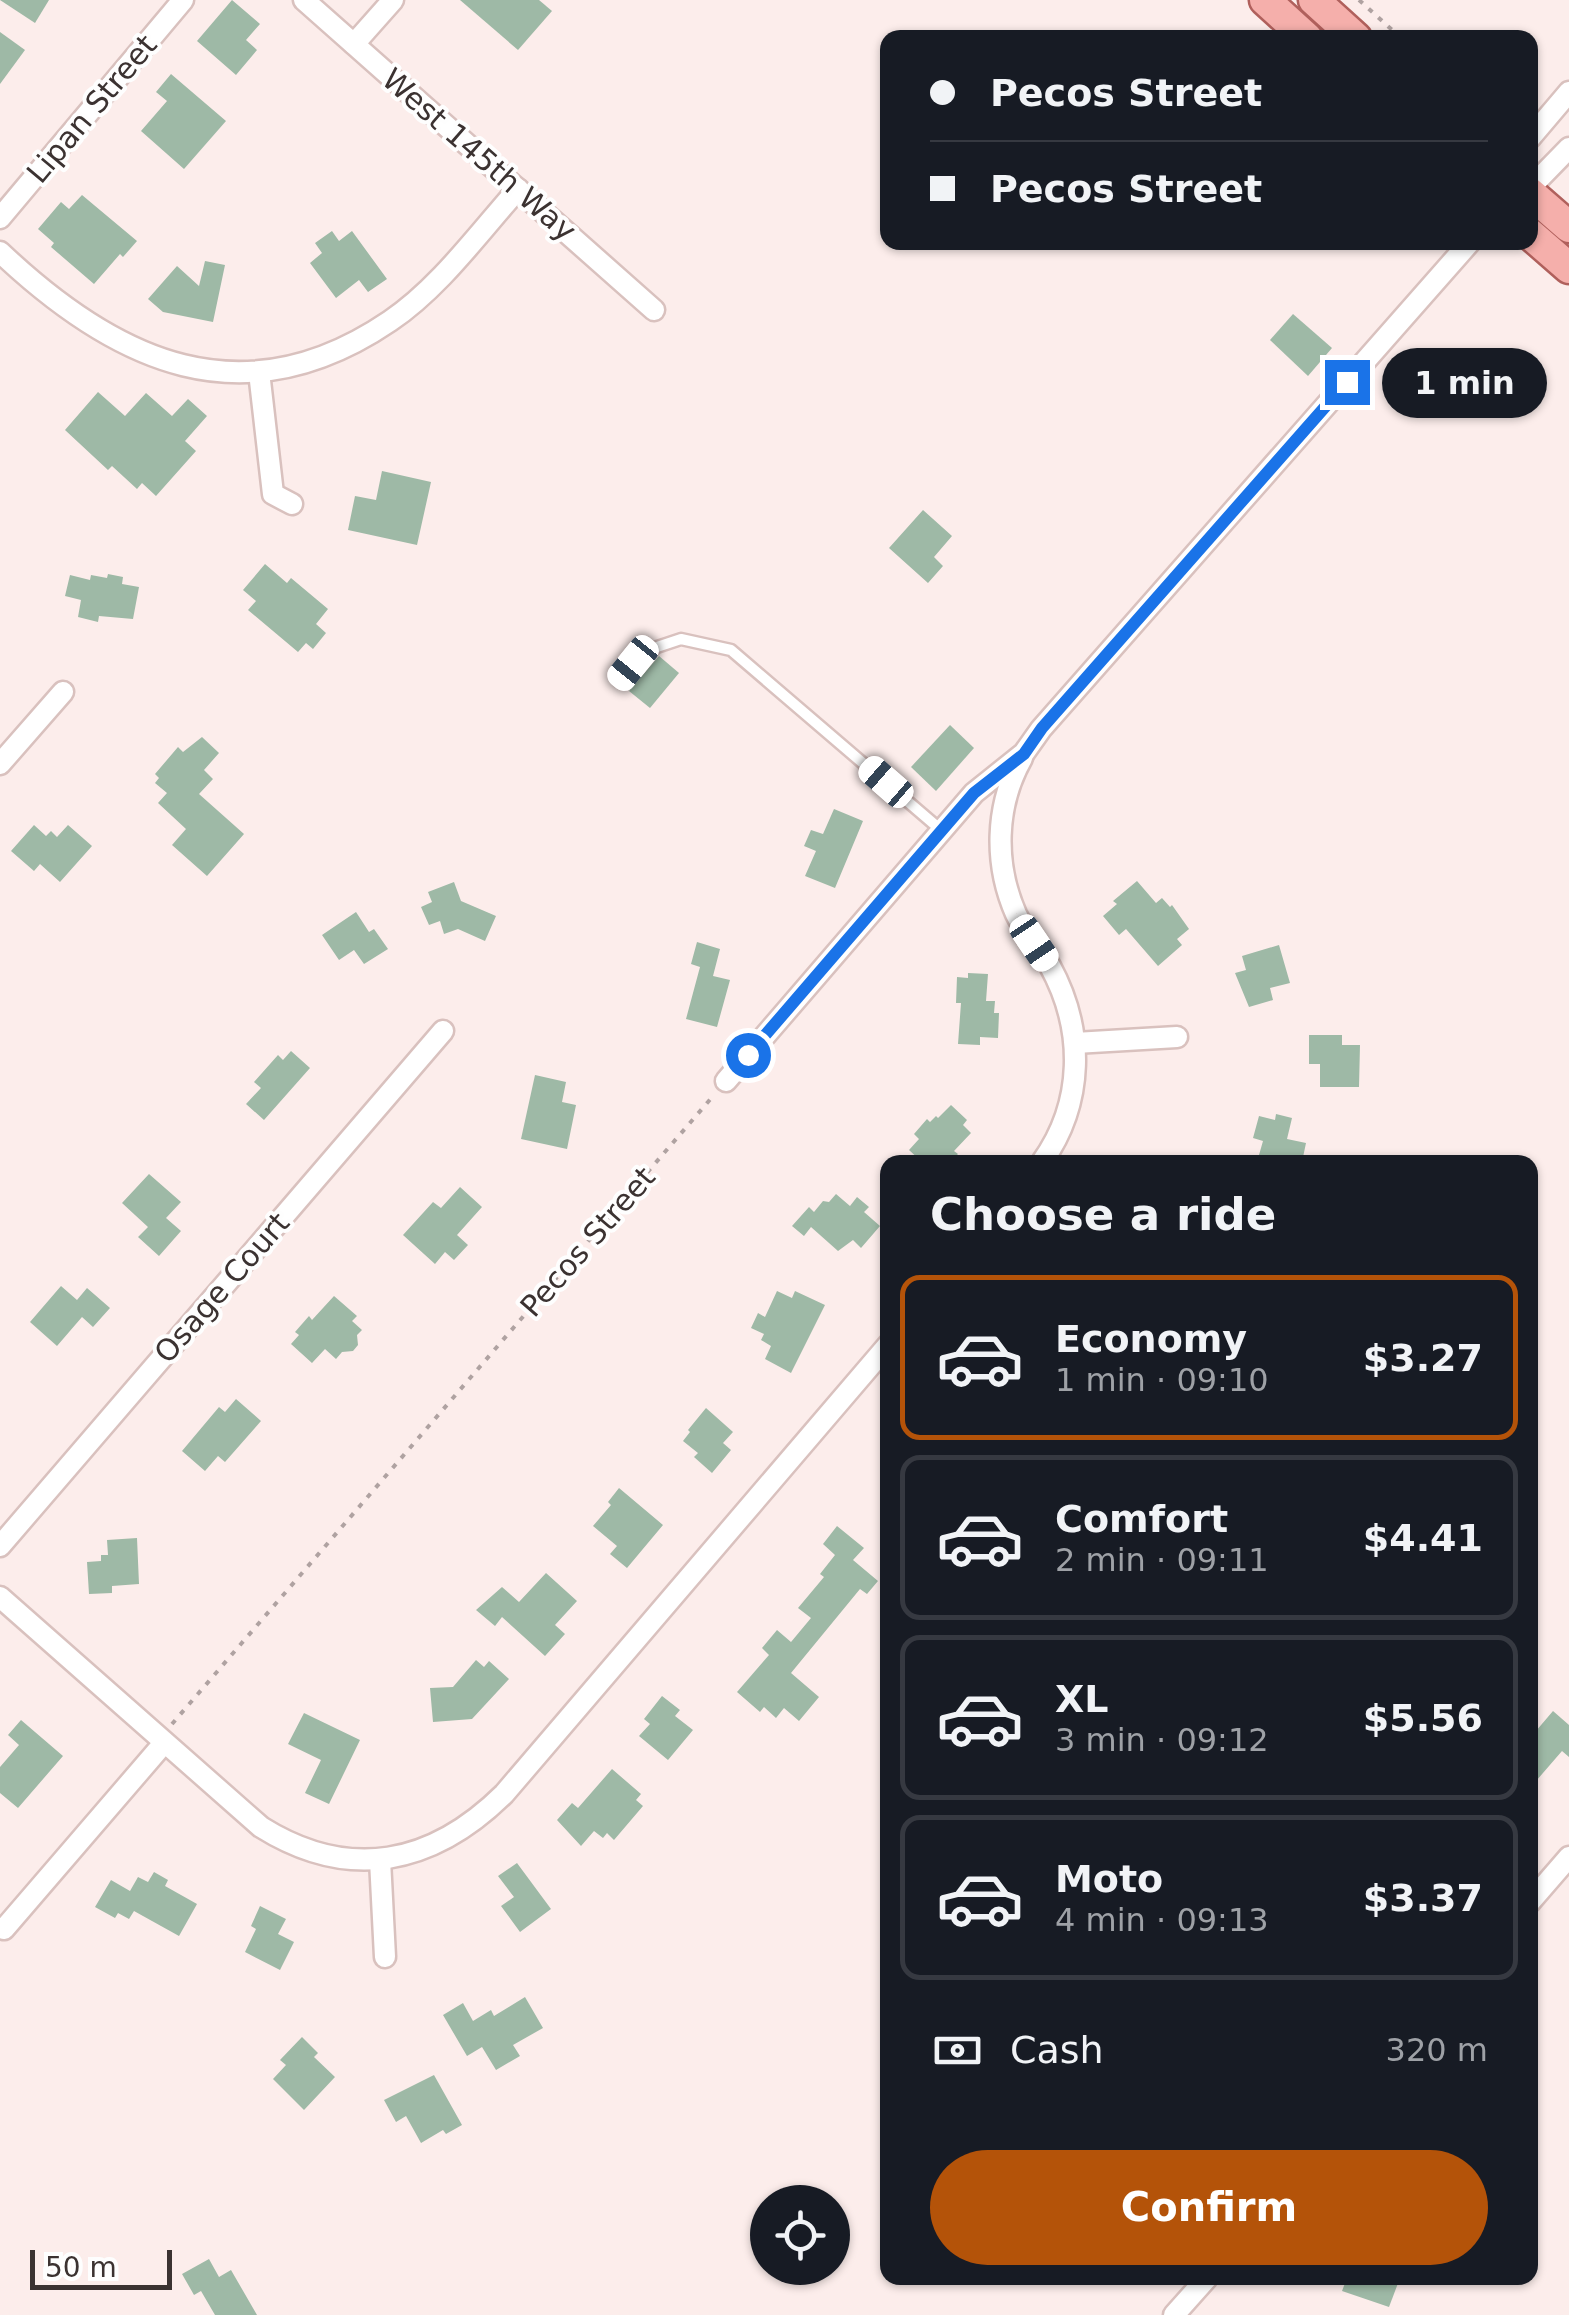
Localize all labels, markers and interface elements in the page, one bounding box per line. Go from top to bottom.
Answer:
street label: Lipan Street [20,27,164,190]
street label: West 145th Way [375,61,583,248]
text: Pecos Street [990,71,1262,115]
text: Pecos Street [990,167,1262,211]
callout: 1 min [1382,347,1547,417]
route end [1325,360,1370,405]
text: 1 min [1414,364,1515,402]
car [602,630,664,696]
car [854,751,918,813]
car [1005,910,1063,976]
route start [726,1033,771,1078]
street label: Pecos Street [513,1160,662,1324]
text: Choose a ride [930,1188,1276,1241]
street label: Osage Court [147,1205,296,1370]
icon: car [935,1313,1025,1403]
text: Economy [1055,1317,1247,1361]
text: $3.27 [1363,1336,1483,1380]
text: 1 min · 09:10 [1055,1361,1269,1399]
icon: car [935,1493,1025,1583]
text: Comfort [1055,1497,1228,1541]
text: $4.41 [1363,1516,1483,1560]
text: 2 min · 09:11 [1055,1541,1269,1579]
icon: car [935,1673,1025,1763]
text: XL [1055,1677,1109,1721]
text: $5.56 [1363,1696,1483,1740]
text: 3 min · 09:12 [1055,1721,1269,1759]
icon: car [935,1853,1025,1943]
text: Moto [1055,1857,1163,1901]
text: $3.37 [1363,1876,1483,1920]
text: 4 min · 09:13 [1055,1901,1269,1939]
icon: cash [930,2023,985,2078]
text: Cash [1010,2028,1104,2072]
text: 320 m [1386,2031,1488,2069]
button: Confirm [930,2150,1488,2265]
map controls [750,2185,850,2285]
button: locate [750,2185,850,2285]
scale bar [30,2245,172,2290]
text: 50 m [45,2251,117,2284]

